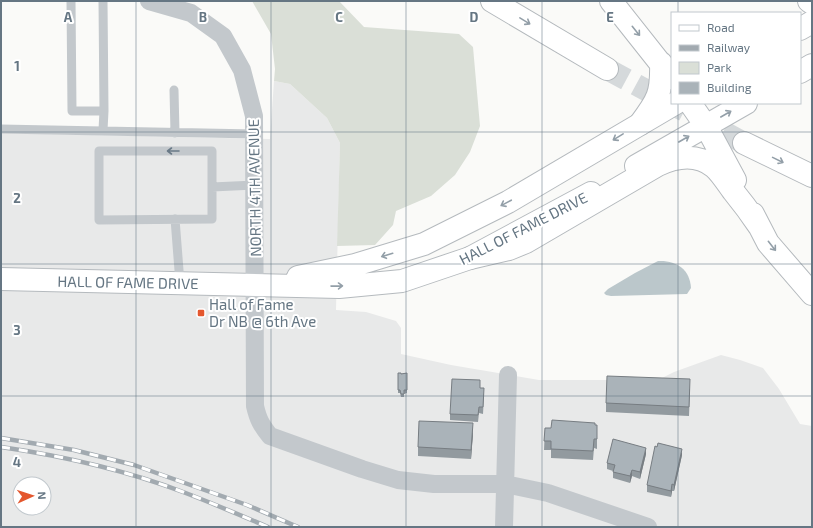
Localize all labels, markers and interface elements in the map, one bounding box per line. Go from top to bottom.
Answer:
text: A [64,9,73,25]
text: B [199,9,207,25]
text: C [335,9,343,25]
text: D [470,9,479,25]
text: E [606,9,614,25]
legend [671,12,801,104]
one-way arrow [519,17,531,25]
text: Road [707,20,735,34]
one-way arrow [632,26,640,37]
text: Railway [707,40,751,54]
text: 1 [14,58,20,74]
text: Park [707,60,732,74]
text: Building [707,80,752,94]
one-way arrow [720,110,732,118]
street label: NORTH 4TH AVENUE [244,119,264,257]
one-way arrow [612,134,624,142]
one-way arrow [678,134,690,142]
one-way arrow [167,147,180,155]
one-way arrow [772,157,784,164]
street label: HALL OF FAME DRIVE [456,188,590,268]
text: 2 [13,190,21,206]
one-way arrow [500,200,512,207]
one-way arrow [767,241,776,252]
one-way arrow [381,252,394,259]
street label: HALL OF FAME DRIVE [57,272,199,292]
one-way arrow [330,282,343,290]
place label: Hall of Fame Dr NB @ 6th Ave [209,295,316,330]
marker: Hall of Fame Dr NB @ 6th Ave [196,308,206,318]
text: 3 [13,322,21,338]
text: 4 [13,454,21,470]
north arrow [12,476,52,516]
text: N [36,491,49,500]

